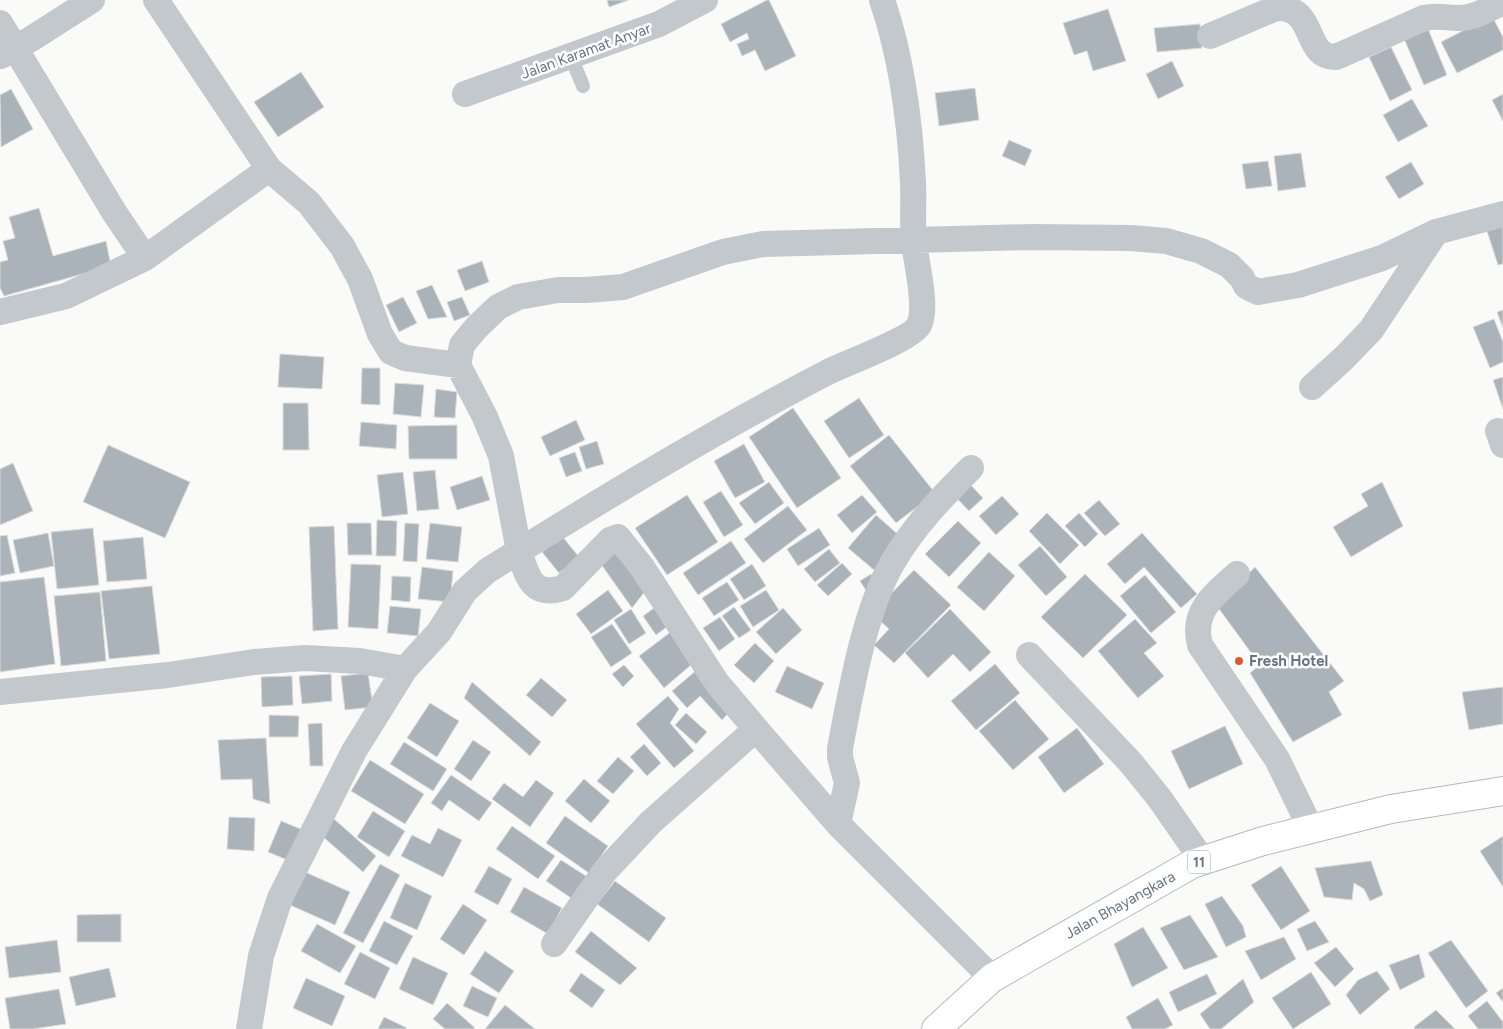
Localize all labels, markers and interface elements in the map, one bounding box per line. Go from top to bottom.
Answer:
street label: Jalan Karamat Anyar [519,19,653,83]
place label: Fresh Hotel [1249,652,1328,670]
marker: Fresh Hotel [1233,655,1245,667]
road number: 11 [1188,850,1210,874]
street label: Jalan Bhayangkara [1062,867,1178,943]

